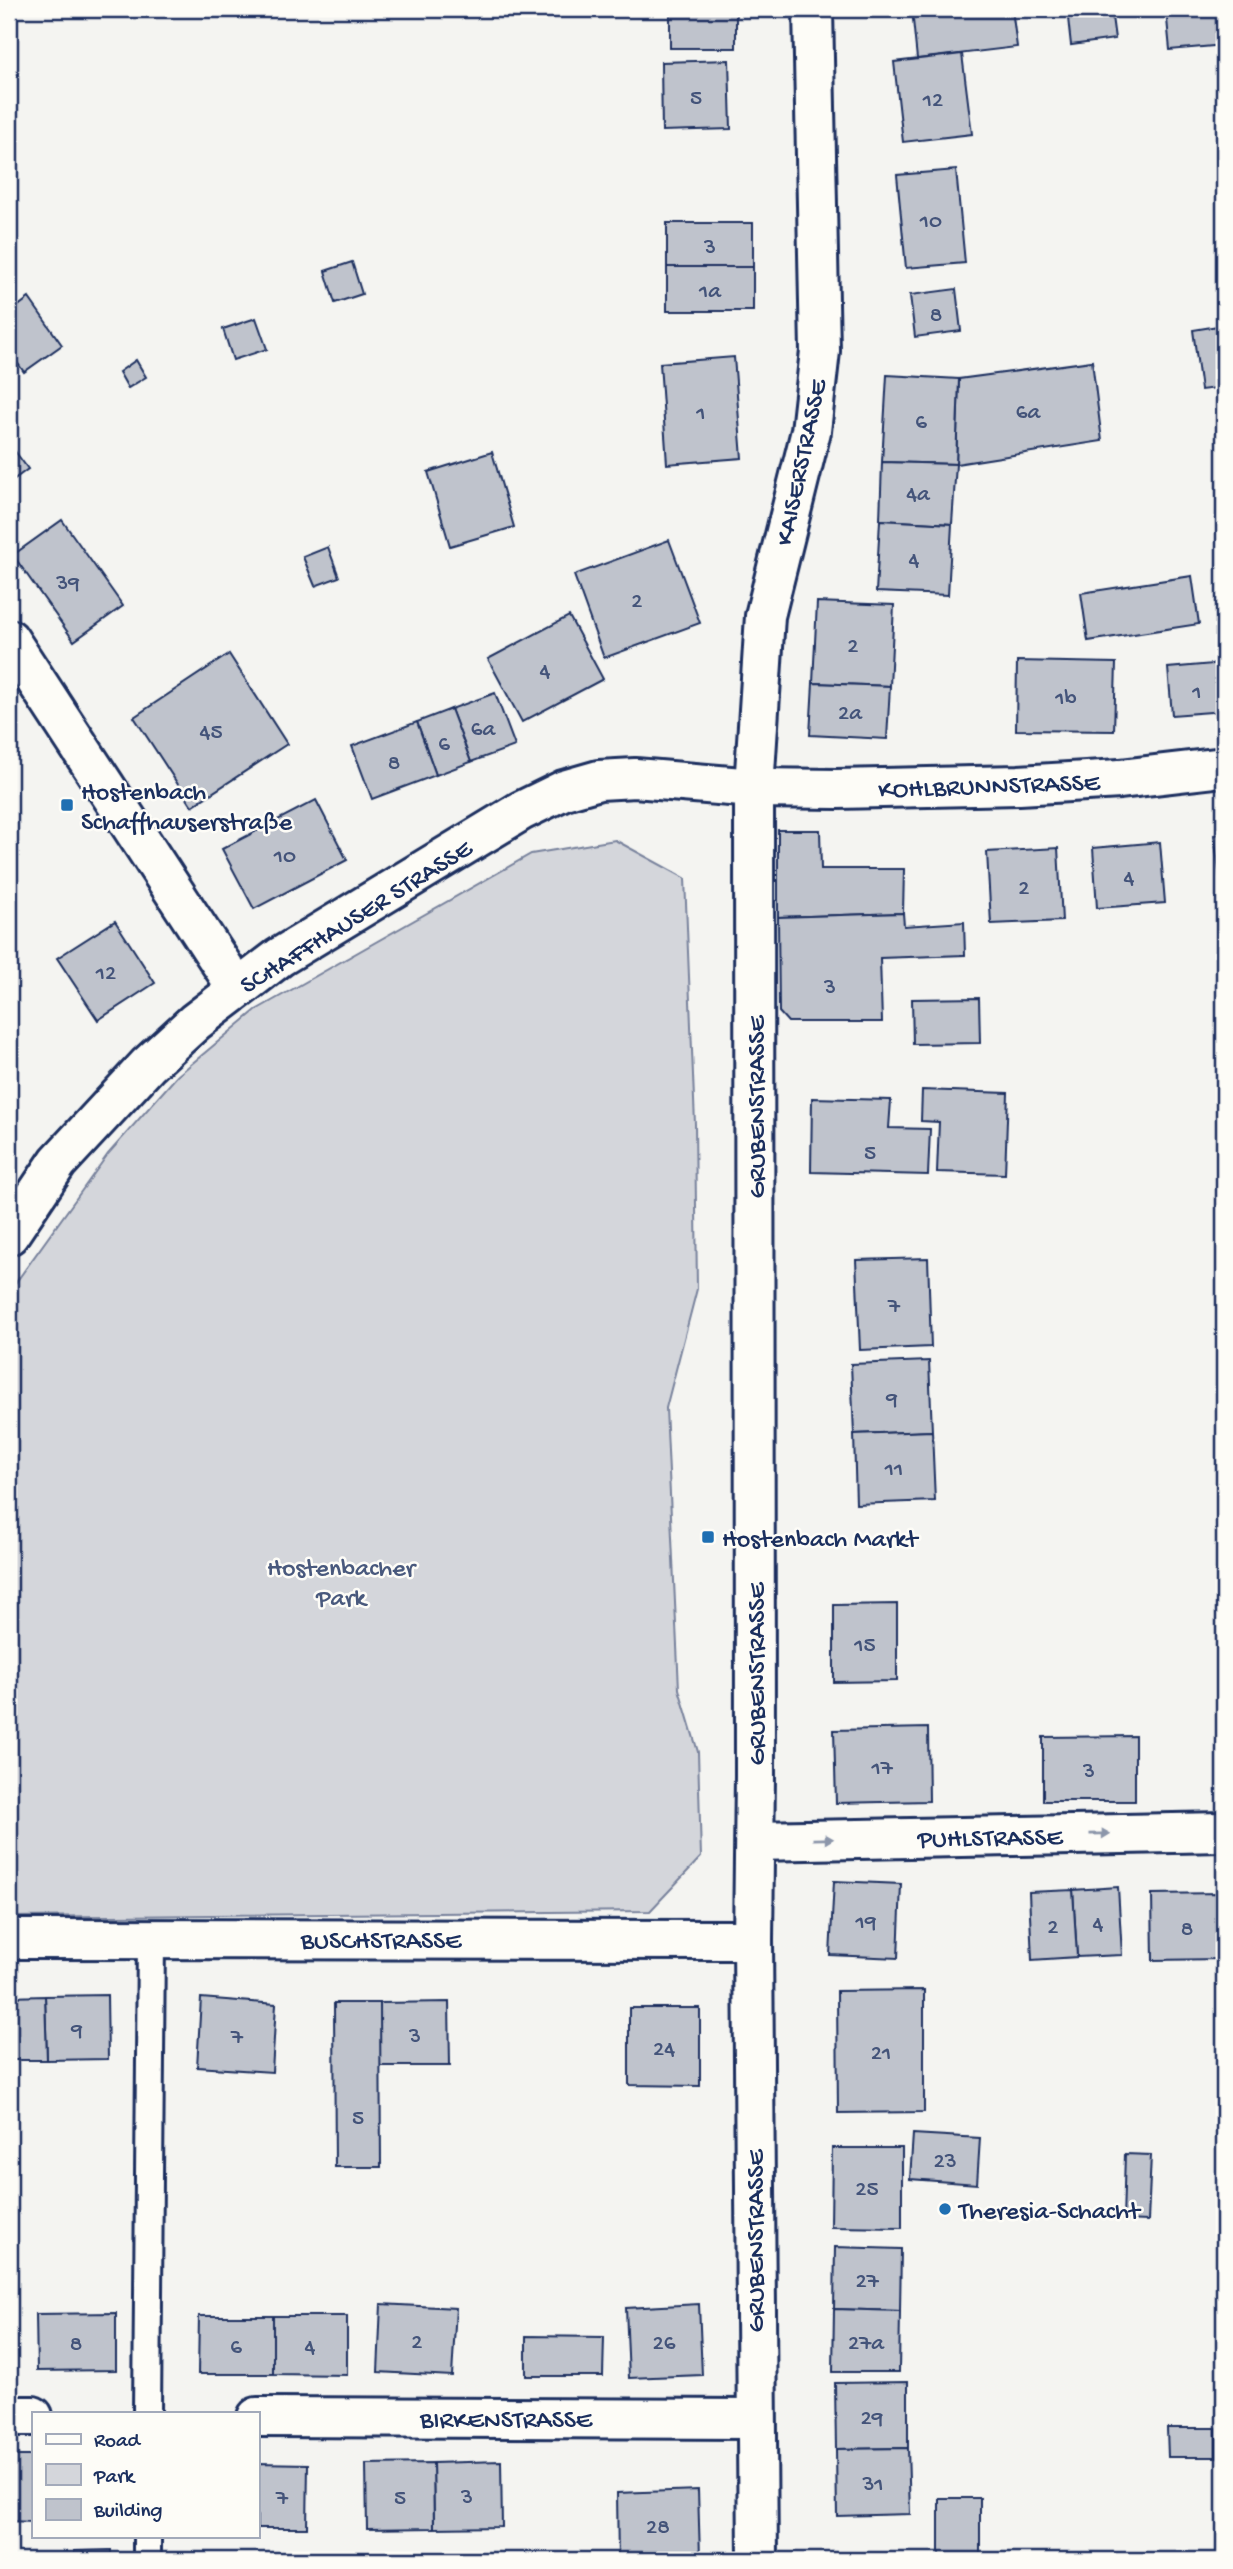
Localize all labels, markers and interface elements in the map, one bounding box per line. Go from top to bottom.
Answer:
house number: 5 [690,86,702,113]
house number: 12 [922,88,943,115]
house number: 10 [919,209,942,236]
house number: 3 [703,235,716,262]
house number: 1a [698,279,722,306]
house number: 8 [930,303,942,330]
street label: KAISERSTRASSE [771,376,836,549]
house number: 6a [1016,400,1041,427]
house number: 1 [695,401,706,428]
house number: 6 [915,410,927,437]
house number: 4a [906,482,931,509]
house number: 4 [909,548,920,575]
house number: 39 [55,571,80,598]
house number: 2 [631,589,643,616]
house number: 2 [847,634,859,661]
house number: 4 [540,659,551,686]
house number: 1 [1191,680,1202,707]
house number: 1b [1054,686,1077,713]
house number: 2a [838,701,863,728]
house number: 6a [471,717,496,744]
house number: 45 [200,720,222,747]
house number: 6 [438,732,450,759]
house number: 8 [388,751,400,778]
street label: KOHLBRUNNSTRASSE [878,769,1101,808]
place label: Hostenbach Schaffhauserstraße [81,779,293,840]
marker: Hostenbach Schaffhauserstraße [59,797,75,813]
street label: SCHAFFHAUSER STRASSE [236,834,480,1003]
house number: 10 [273,844,296,871]
house number: 4 [1124,866,1135,893]
house number: 2 [1018,876,1030,903]
house number: 12 [95,961,116,988]
house number: 3 [823,975,836,1002]
street label: GRUBENSTRASSE [744,1015,775,1198]
house number: 5 [864,1141,876,1168]
house number: 7 [887,1294,901,1321]
house number: 9 [885,1387,898,1414]
house number: 11 [884,1457,903,1484]
place label: Hostenbach Markt [722,1526,920,1557]
marker: Hostenbach Markt [700,1529,716,1545]
park label: Hostenbacher Park [267,1555,418,1616]
street label: GRUBENSTRASSE [744,1582,775,1765]
house number: 15 [853,1633,876,1660]
house number: 17 [870,1756,894,1783]
house number: 3 [1082,1759,1095,1786]
street label: PUHLSTRASSE [916,1824,1064,1857]
one-way arrow [1089,1829,1111,1840]
one-way arrow [812,1834,834,1845]
house number: 19 [855,1910,877,1937]
house number: 4 [1093,1912,1104,1939]
house number: 2 [1047,1915,1059,1942]
house number: 8 [1181,1917,1193,1944]
street label: BUSCHSTRASSE [300,1928,462,1959]
house number: 9 [70,2018,83,2045]
house number: 3 [408,2024,421,2051]
house number: 7 [230,2025,244,2052]
house number: 24 [653,2037,675,2064]
house number: 21 [871,2041,891,2068]
house number: 5 [352,2106,364,2133]
street label: GRUBENSTRASSE [743,2149,774,2332]
house number: 23 [933,2149,957,2176]
house number: 25 [855,2177,879,2204]
place label: Theresia-Schacht [957,2198,1142,2229]
marker: Theresia-Schacht [937,2201,953,2217]
house number: 27 [855,2269,880,2296]
house number: 2 [411,2330,423,2357]
house number: 26 [653,2331,676,2358]
house number: 27a [848,2331,885,2358]
house number: 8 [70,2332,82,2359]
house number: 6 [230,2335,242,2362]
house number: 4 [305,2335,316,2362]
house number: 29 [861,2406,884,2433]
street label: BIRKENSTRASSE [419,2407,593,2438]
legend [32,2412,259,2538]
text: Road [94,2430,142,2455]
text: Park [93,2466,137,2491]
house number: 31 [861,2472,884,2499]
house number: 3 [460,2485,473,2512]
house number: 7 [275,2486,289,2513]
house number: 5 [394,2486,406,2513]
text: Building [93,2500,163,2525]
house number: 28 [646,2515,670,2542]

